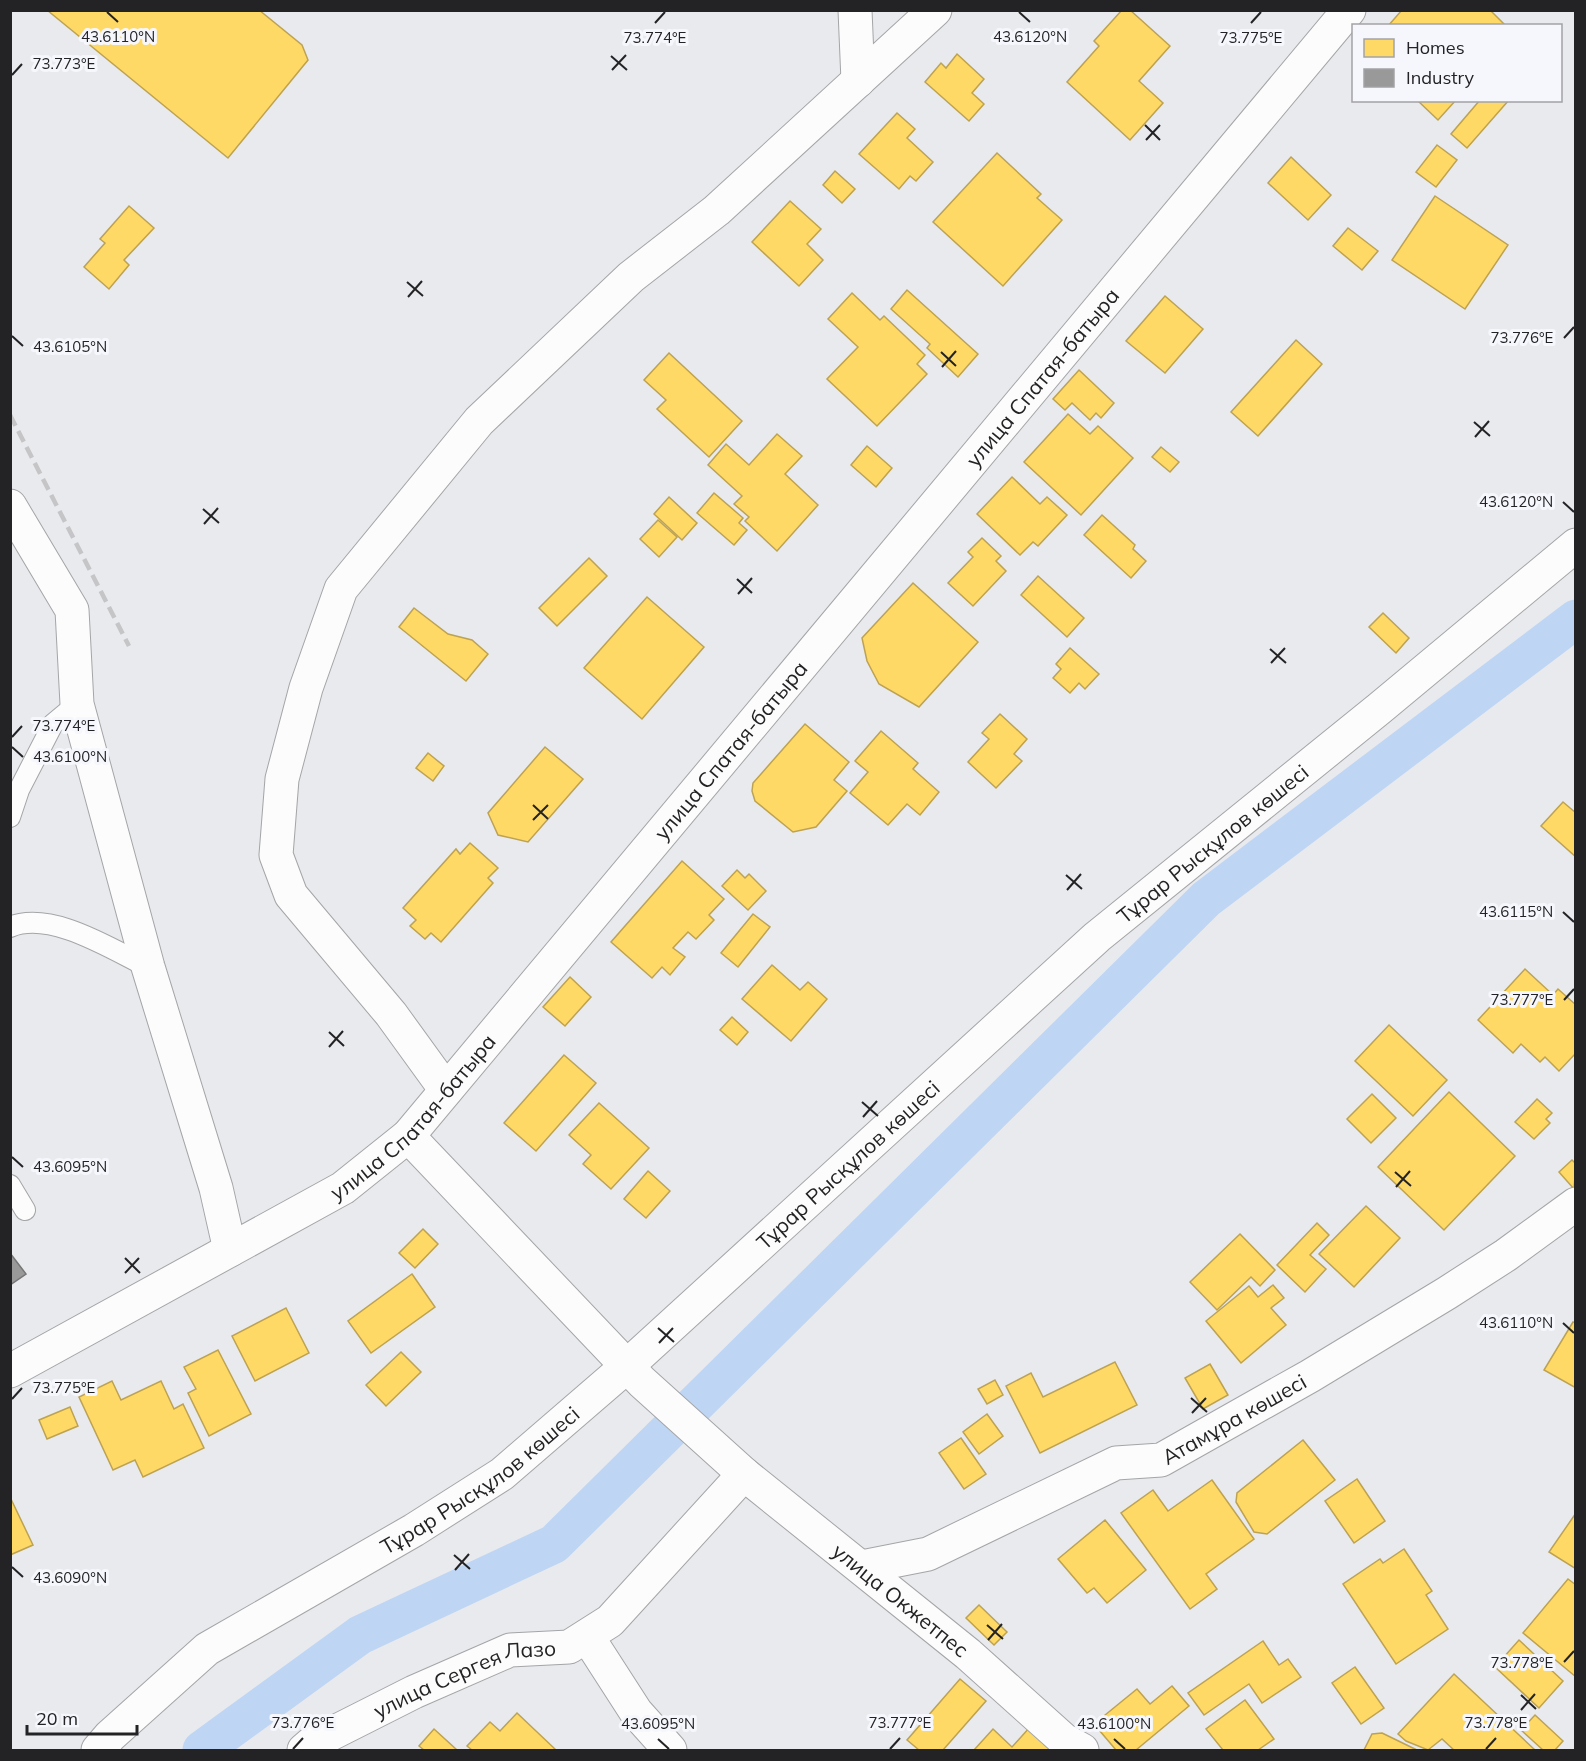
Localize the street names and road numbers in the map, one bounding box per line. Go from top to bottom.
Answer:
street label: улица Спатая-батыра [960,283,1124,472]
street label: улица Спатая-батыра [648,655,813,845]
street label: Тұрар Рысқұлов көшесі [1112,758,1314,929]
street label: улица Спатая-батыра [326,1028,501,1205]
street label: Тұрар Рысқұлов көшесі [751,1074,945,1255]
street label: Атамұра көшесі [1157,1368,1311,1470]
street label: Тұрар Рысқұлов көшесі [376,1400,584,1560]
street label: улица Окжетпес [827,1537,974,1662]
street label: улица Сергея Лазо [369,1635,557,1723]

